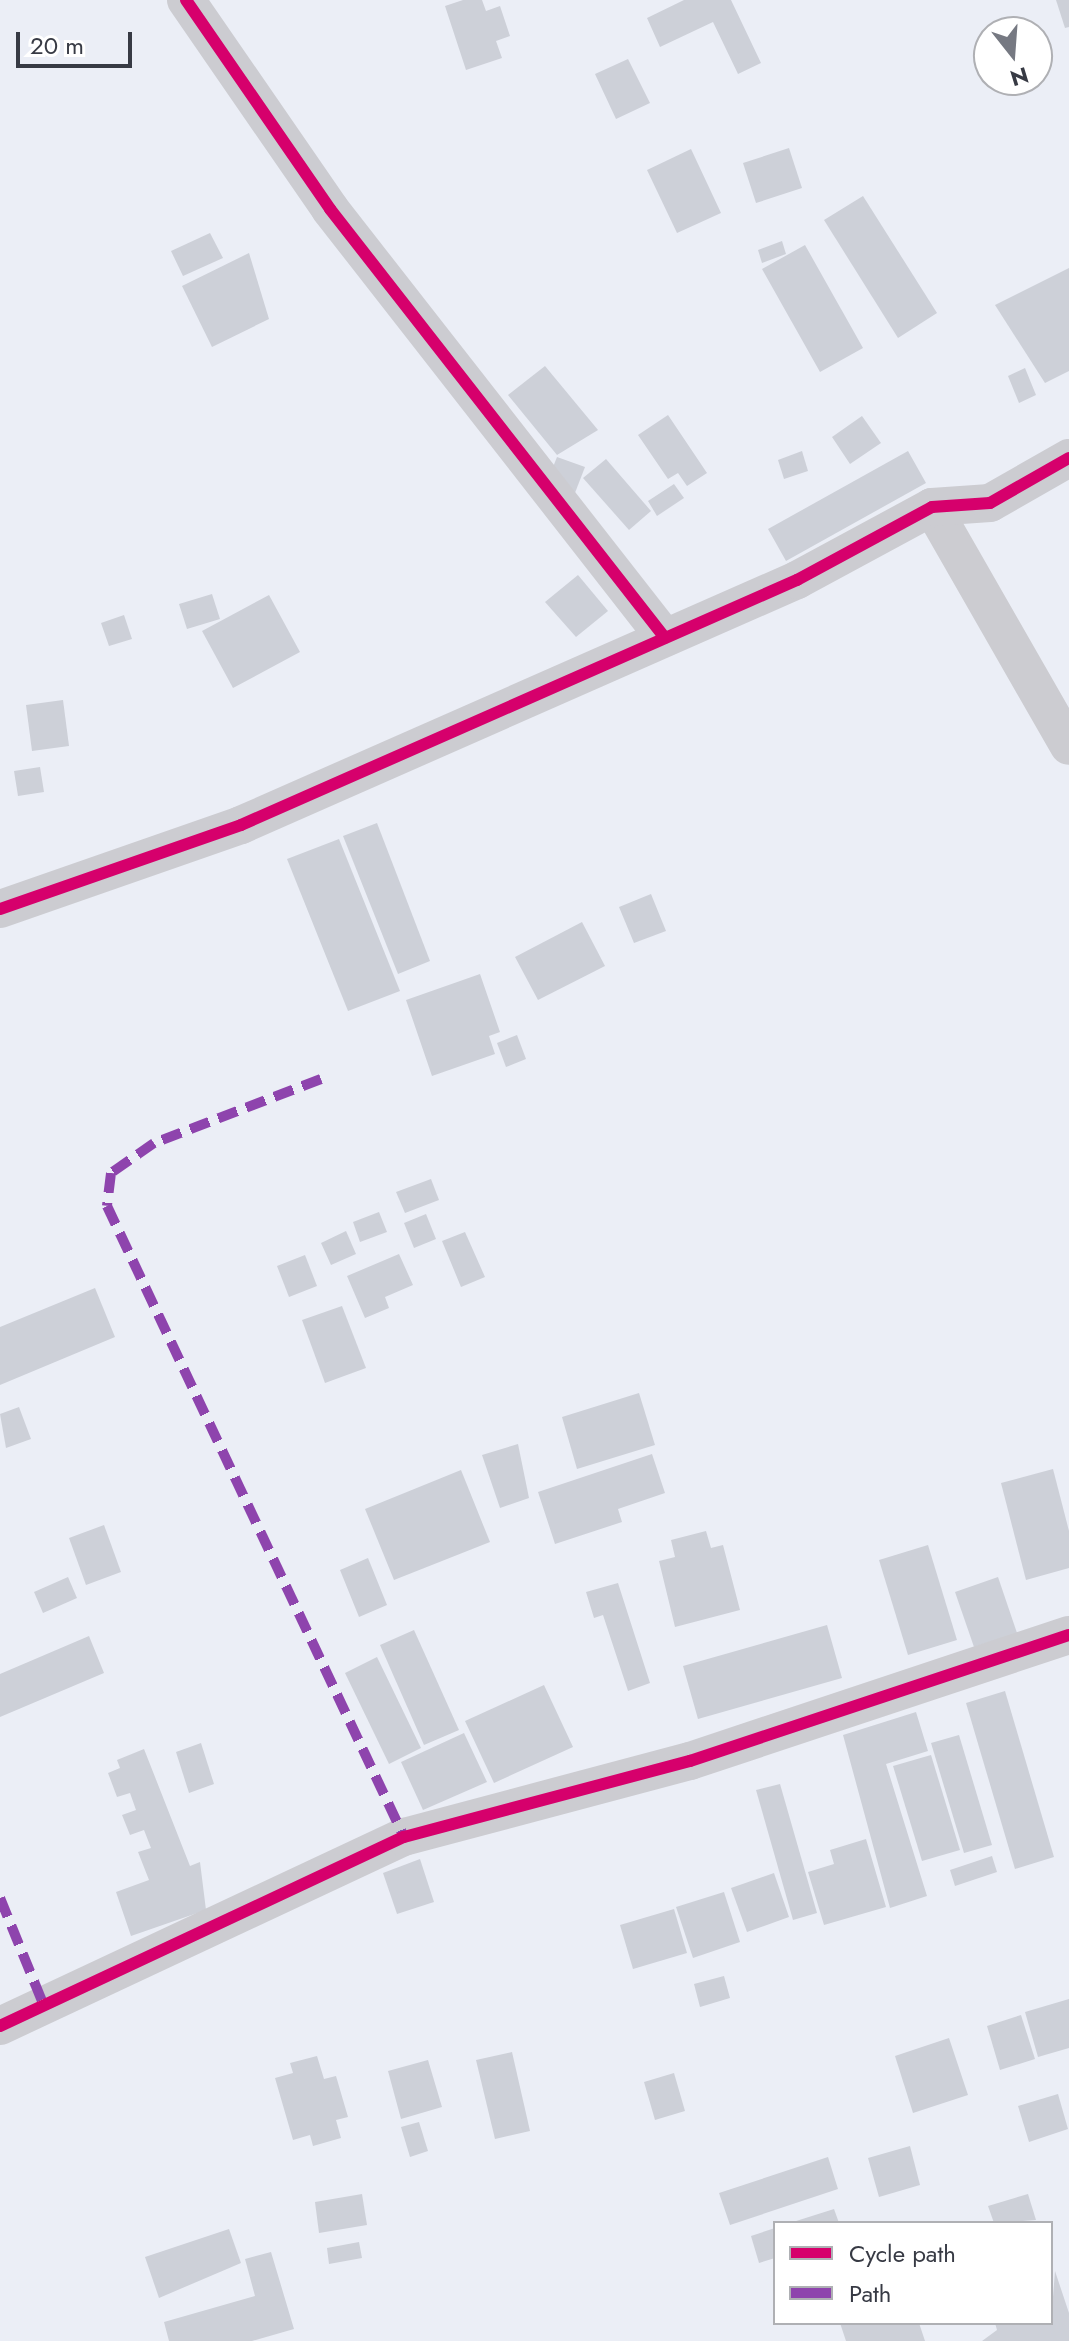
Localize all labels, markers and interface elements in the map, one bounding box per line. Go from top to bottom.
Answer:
scale bar [20,16,136,66]
north arrow [973,16,1053,96]
text: 20 m [30,28,84,63]
text: N [1006,59,1032,95]
legend [773,2221,1053,2325]
text: Cycle path [849,2236,956,2271]
text: Path [849,2276,891,2311]

